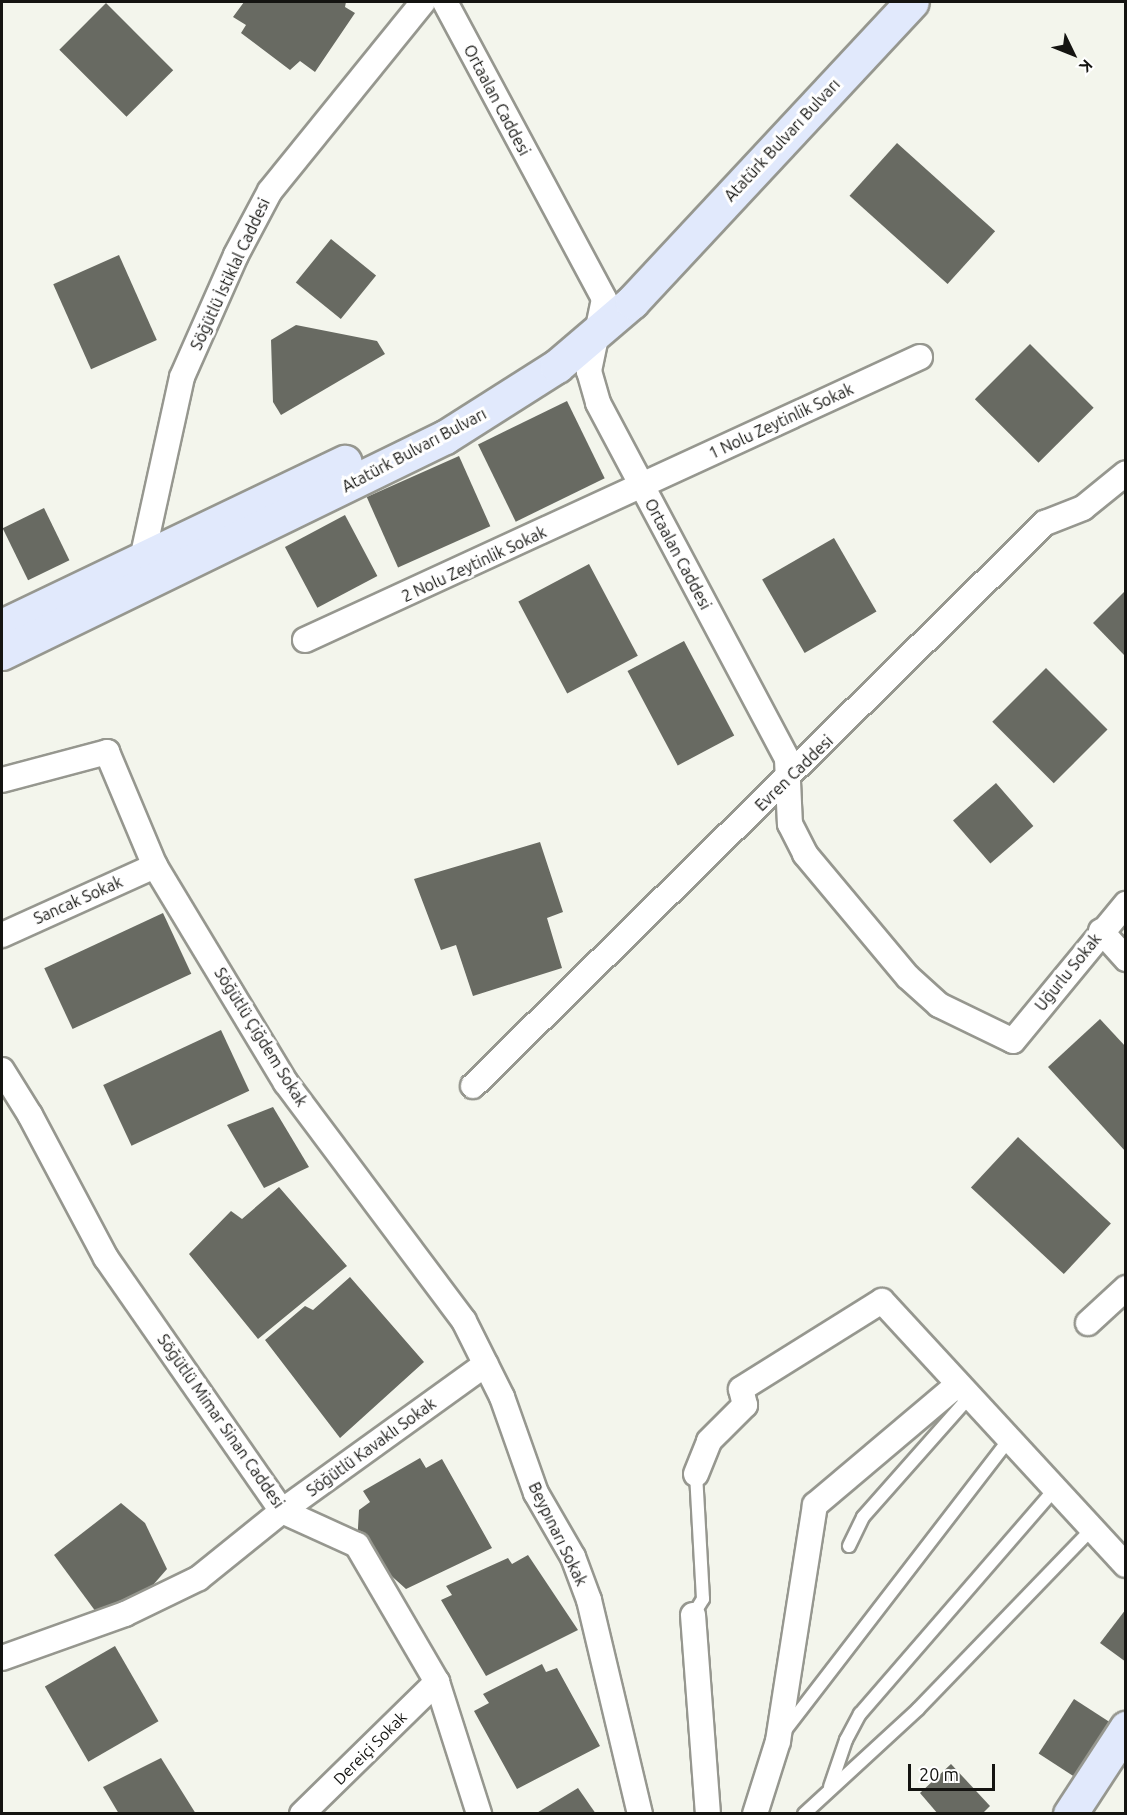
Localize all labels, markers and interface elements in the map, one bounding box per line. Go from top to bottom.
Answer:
north arrow [1043,24,1103,84]
street label: Ortaalan Caddesi [460,41,534,159]
text: K [1076,56,1096,76]
street label: Atatürk Bulvarı Bulvarı [720,75,844,205]
street label: Söğütlü İstiklal Caddesi [186,195,274,353]
street label: 1 Nolu Zeytinlik Sokak [706,379,856,463]
street label: Atatürk Bulvarı Bulvarı [339,404,489,496]
street label: Ortaalan Caddesi [641,495,715,613]
street label: 2 Nolu Zeytinlik Sokak [399,522,549,606]
street label: Evren Caddesi [751,731,837,815]
street label: Sancak Sokak [31,872,125,928]
street label: Uğurlu Sokak [1031,929,1105,1015]
street label: Söğütlü Çiğdem Sokak [210,964,312,1110]
street label: Söğütlü Mimar Sinan Caddesi [154,1330,288,1512]
street label: Söğütlü Kavaklı Sokak [303,1394,439,1500]
street label: Beypınarı Sokak [525,1479,591,1589]
street label: Dereiçi Sokak [329,1707,411,1789]
scale bar [911,1752,998,1790]
text: 20 m [919,1764,959,1784]

